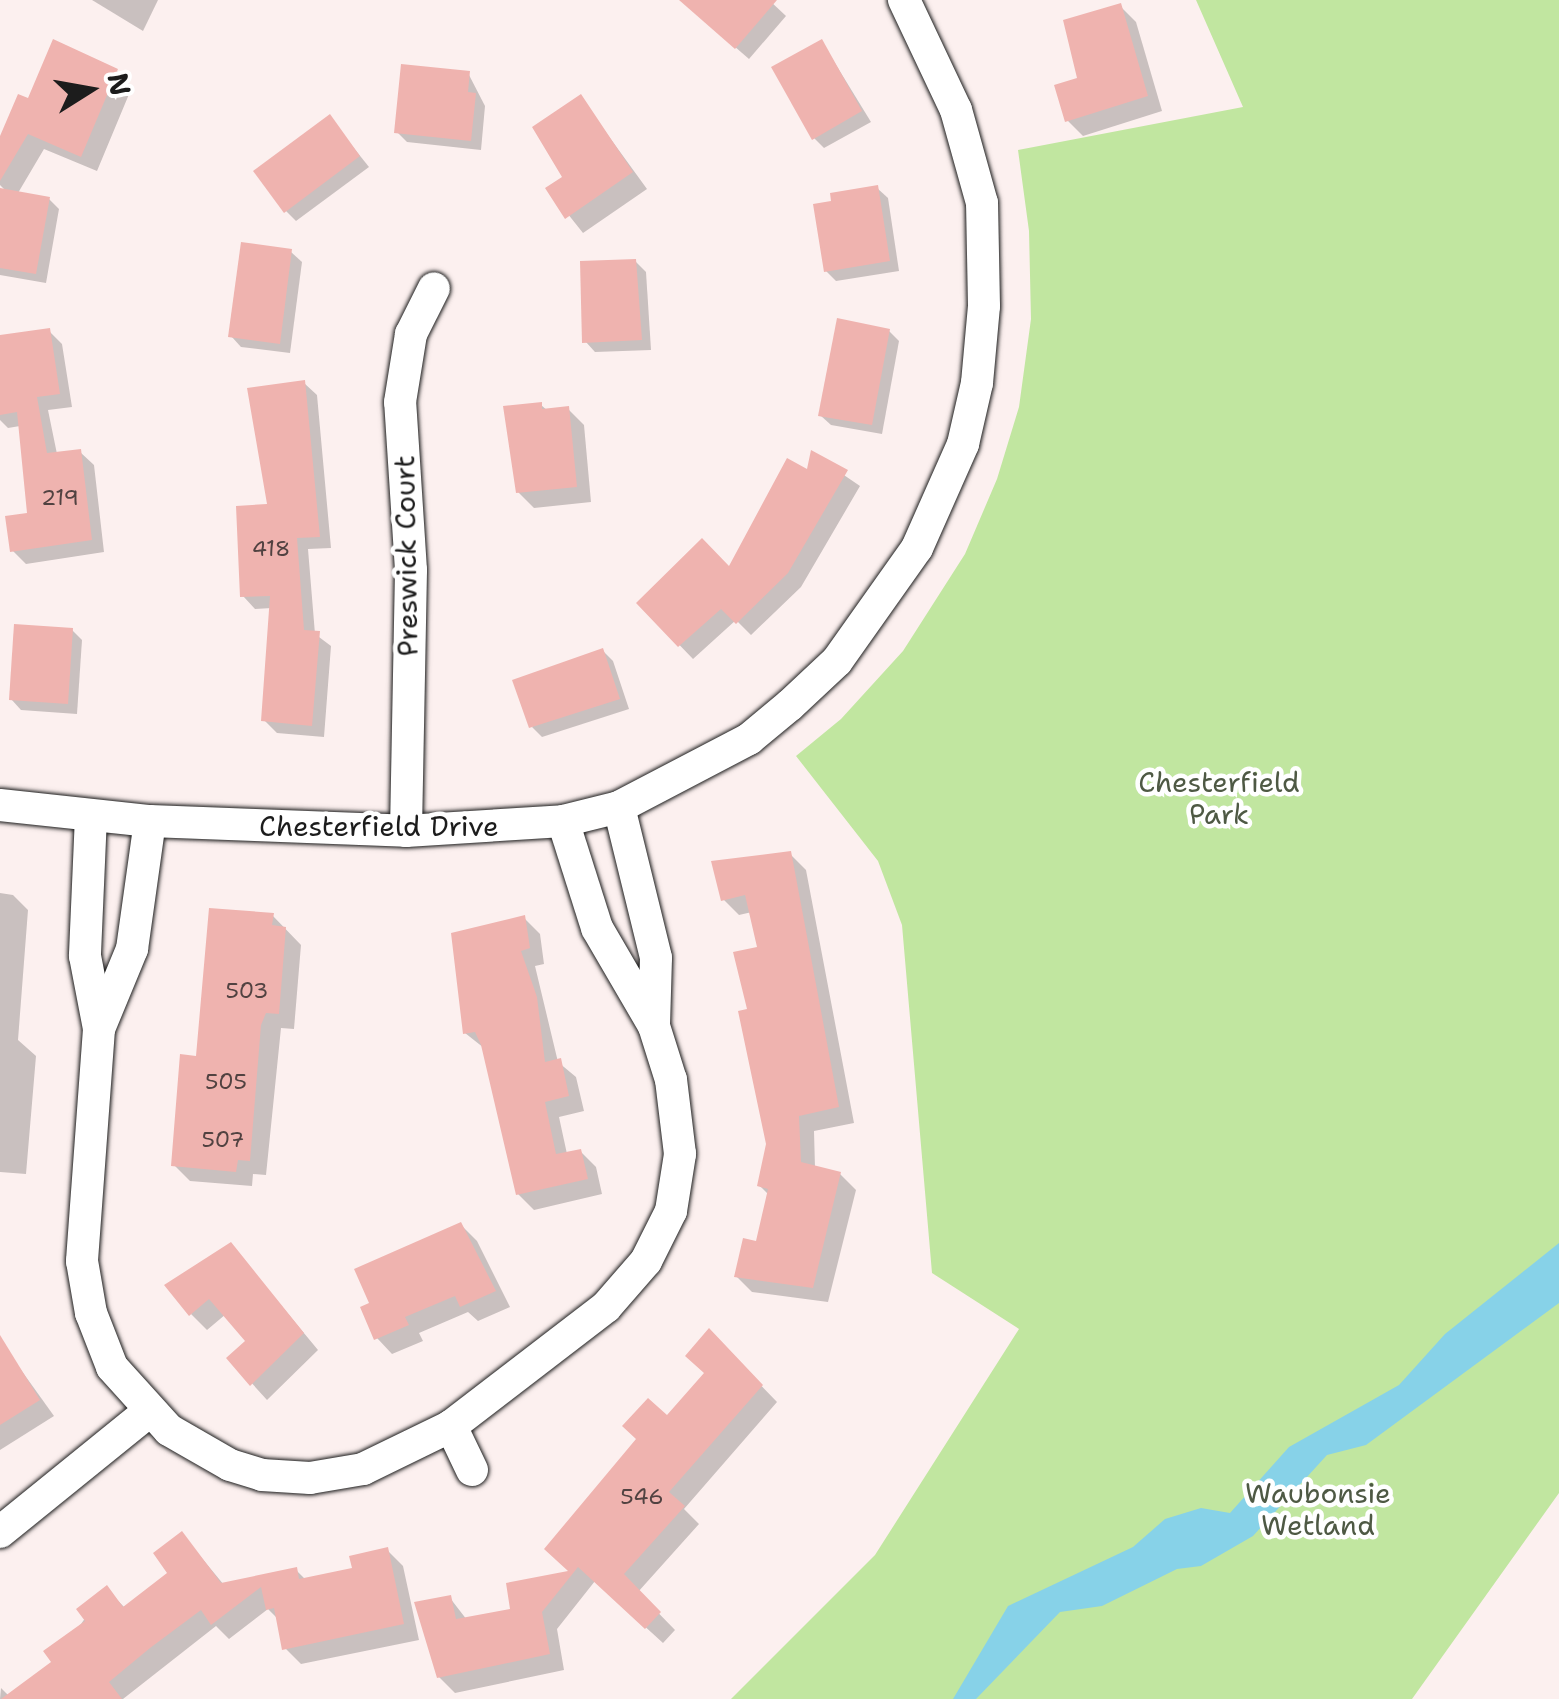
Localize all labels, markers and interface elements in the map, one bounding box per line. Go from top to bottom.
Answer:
north arrow [40,40,140,140]
text: N [99,70,140,99]
street label: Preswick Court [387,455,425,657]
house number: 219 [41,485,79,511]
house number: 418 [252,536,290,562]
park label: Chesterfield Park [1138,765,1300,831]
street label: Chesterfield Drive [259,809,499,843]
house number: 503 [226,978,268,1004]
house number: 505 [205,1069,247,1095]
house number: 507 [202,1127,244,1153]
park label: Waubonsie Wetland [1245,1476,1391,1542]
house number: 546 [620,1484,664,1510]

